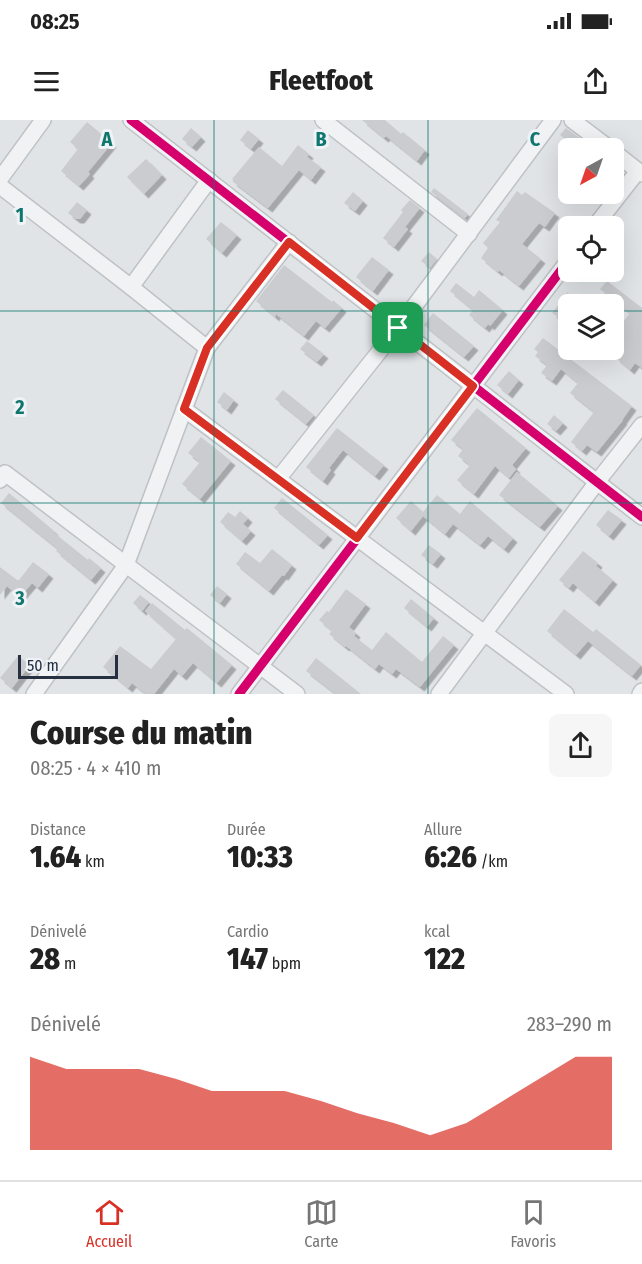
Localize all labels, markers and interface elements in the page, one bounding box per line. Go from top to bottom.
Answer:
text: 08:25 [30,8,80,35]
icon: menu [30,65,63,98]
text: Fleetfoot [269,65,373,97]
icon: share [579,65,612,98]
text: A [101,127,114,151]
text: B [315,127,327,151]
text: C [530,127,541,151]
north arrow [558,138,624,204]
map controls [558,138,624,360]
text: 1 [16,203,24,227]
button: locate [558,216,624,282]
button: layers [558,294,624,360]
pin [372,302,423,353]
icon: arrive [381,311,414,344]
text: 2 [14,395,25,419]
text: 3 [14,586,25,610]
scale bar [18,652,118,680]
text: 50 m [27,656,59,675]
text: Course du matin [30,713,253,753]
button: share [549,714,612,777]
text: 08:25 · 4 × 410 m [30,756,161,780]
text: Distance [30,820,86,839]
text: Durée [227,820,266,839]
text: Allure [424,820,462,839]
text: 1.64 [30,839,81,875]
text: 10:33 [227,839,293,875]
text: 6:26 [424,839,477,875]
text: km [81,852,105,871]
text: /km [477,852,508,871]
text: Dénivelé [30,922,87,941]
text: Cardio [227,922,269,941]
text: kcal [424,922,450,941]
text: 28 [30,941,60,977]
text: 147 [227,941,268,977]
text: 122 [424,941,465,977]
text: m [60,954,76,973]
text: bpm [268,954,301,973]
text: Dénivelé [30,1012,101,1036]
text: 283–290 m [527,1012,612,1036]
tab: Accueil [86,1196,132,1251]
tab: Carte [304,1196,338,1251]
tab: Favoris [510,1196,556,1251]

